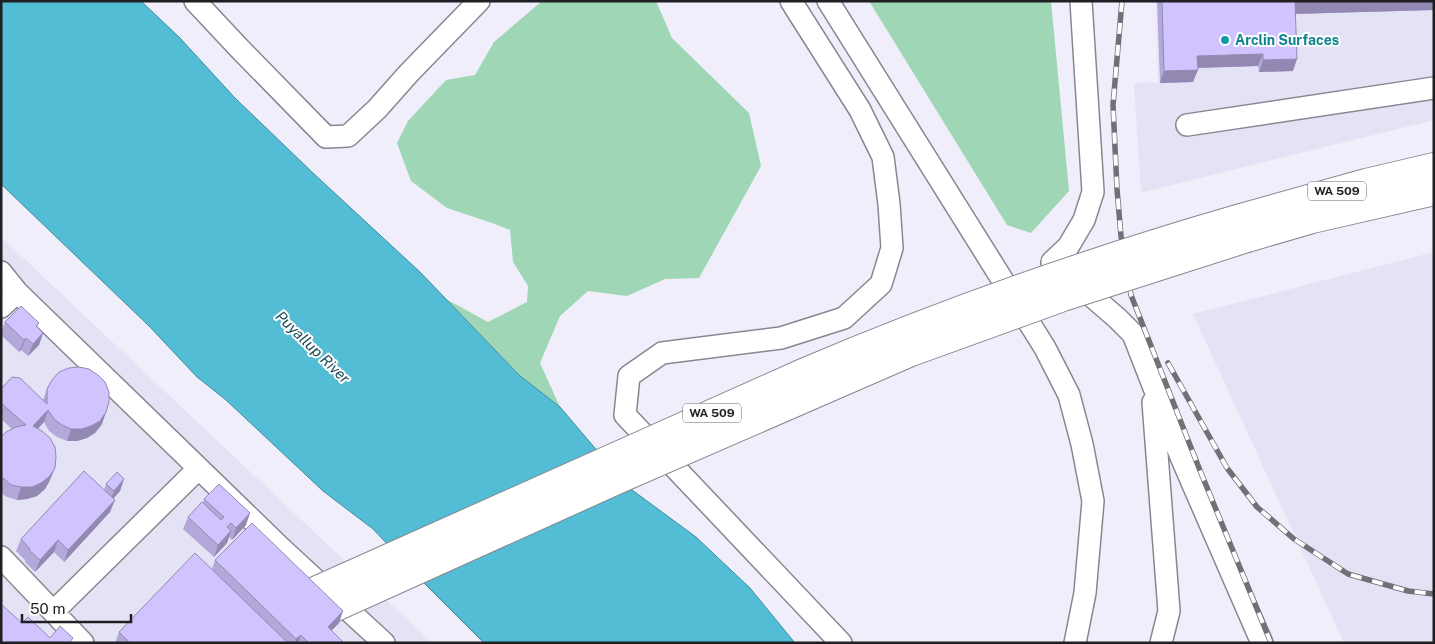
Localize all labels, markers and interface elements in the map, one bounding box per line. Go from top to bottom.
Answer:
place label: Arclin Surfaces [1235,32,1339,48]
marker: Arclin Surfaces [1219,34,1231,46]
road number: WA 509 [1308,182,1366,200]
water label: Puyallup River [272,307,354,387]
road number: WA 509 [683,403,741,422]
scale bar [22,592,131,624]
text: 50 m [30,600,65,617]

